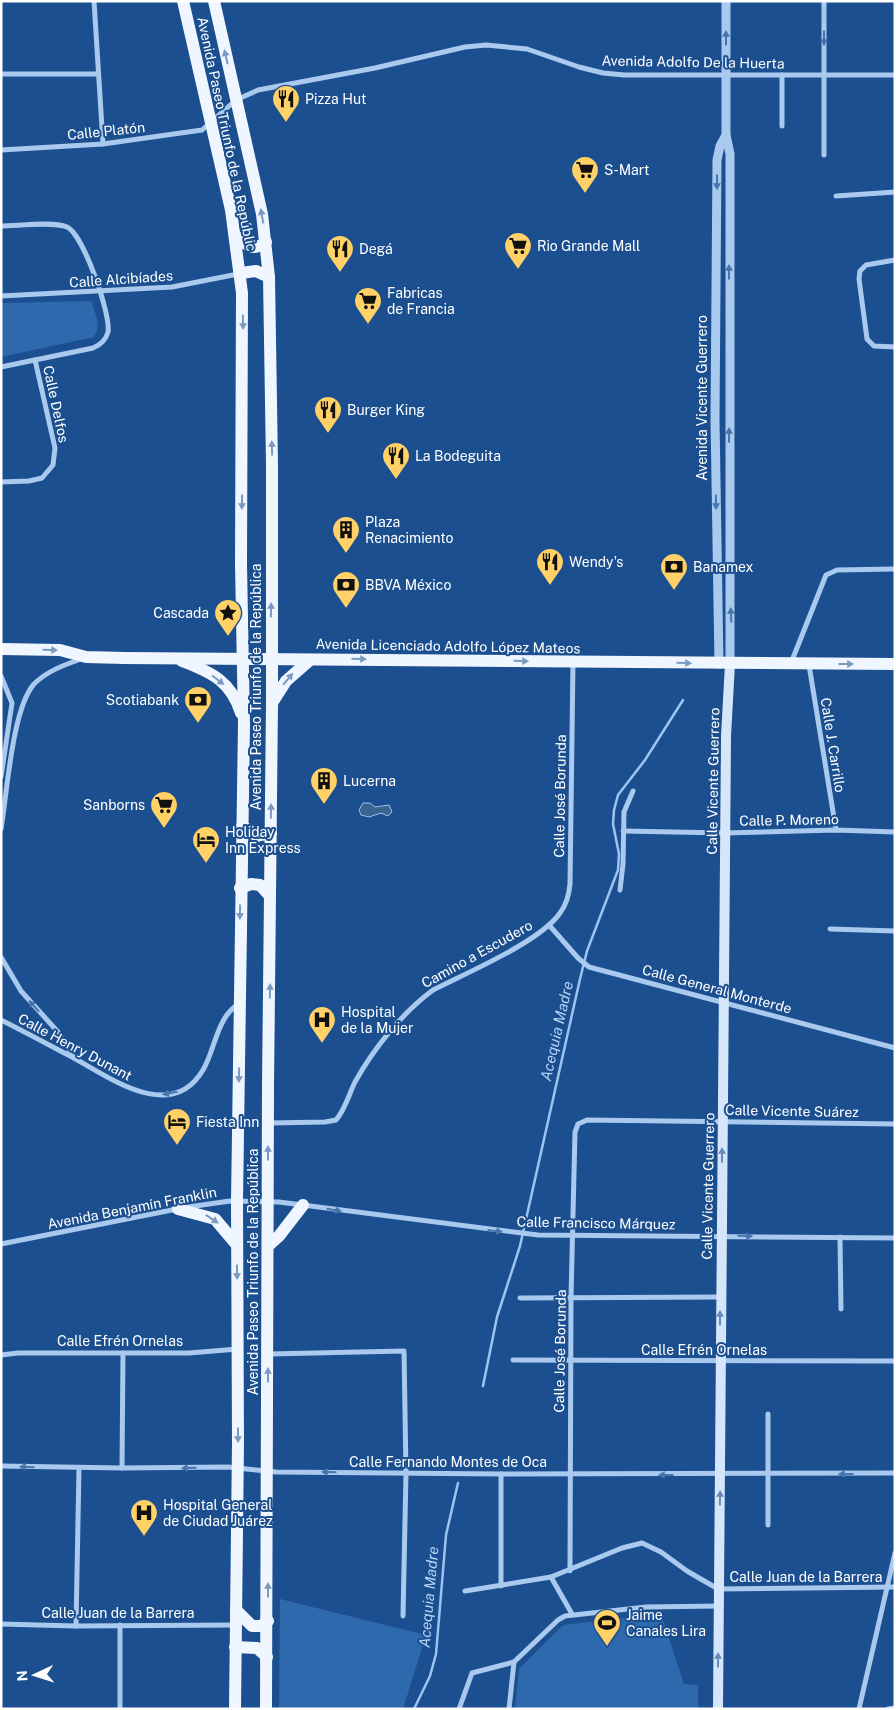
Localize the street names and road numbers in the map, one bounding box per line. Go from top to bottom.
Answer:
street label: Avenida Paseo Triunfo de la Repúblic [194,15,260,253]
street label: Avenida Adolfo De la Huerta [601,52,785,72]
street label: Calle Platón [66,119,146,143]
street label: Calle Alcibíades [68,267,174,291]
street label: Avenida Vicente Guerrero [694,315,710,481]
street label: Calle Delfos [40,364,72,444]
street label: Avenida Paseo Triunfo de la República [248,564,264,810]
street label: Avenida Licenciado Adolfo López Mateos [315,636,581,656]
street label: Calle J. Carrillo [818,696,848,794]
street label: Calle Vicente Guerrero [704,707,722,855]
street label: Calle José Borunda [551,734,569,858]
street label: Calle P. Moreno [739,811,839,829]
street label: Camino a Escudero [419,917,535,991]
street label: Calle General Monterde [641,961,794,1017]
street label: Calle Henry Dunant [15,1010,135,1084]
street label: Calle Vicente Suárez [725,1102,859,1120]
street label: Calle Vicente Guerrero [699,1112,717,1260]
street label: Avenida Paseo Triunfo de la República [245,1149,261,1395]
street label: Avenida Benjamín Franklin [46,1184,218,1232]
street label: Calle Francisco Márquez [516,1214,676,1232]
street label: Calle José Borunda [551,1289,569,1413]
street label: Calle Efrén Ornelas [57,1333,183,1349]
street label: Calle Efrén Ornelas [641,1342,767,1358]
street label: Calle Fernando Montes de Oca [349,1454,547,1470]
street label: Calle Juan de la Barrera [730,1569,882,1585]
street label: Calle Juan de la Barrera [42,1605,194,1621]

